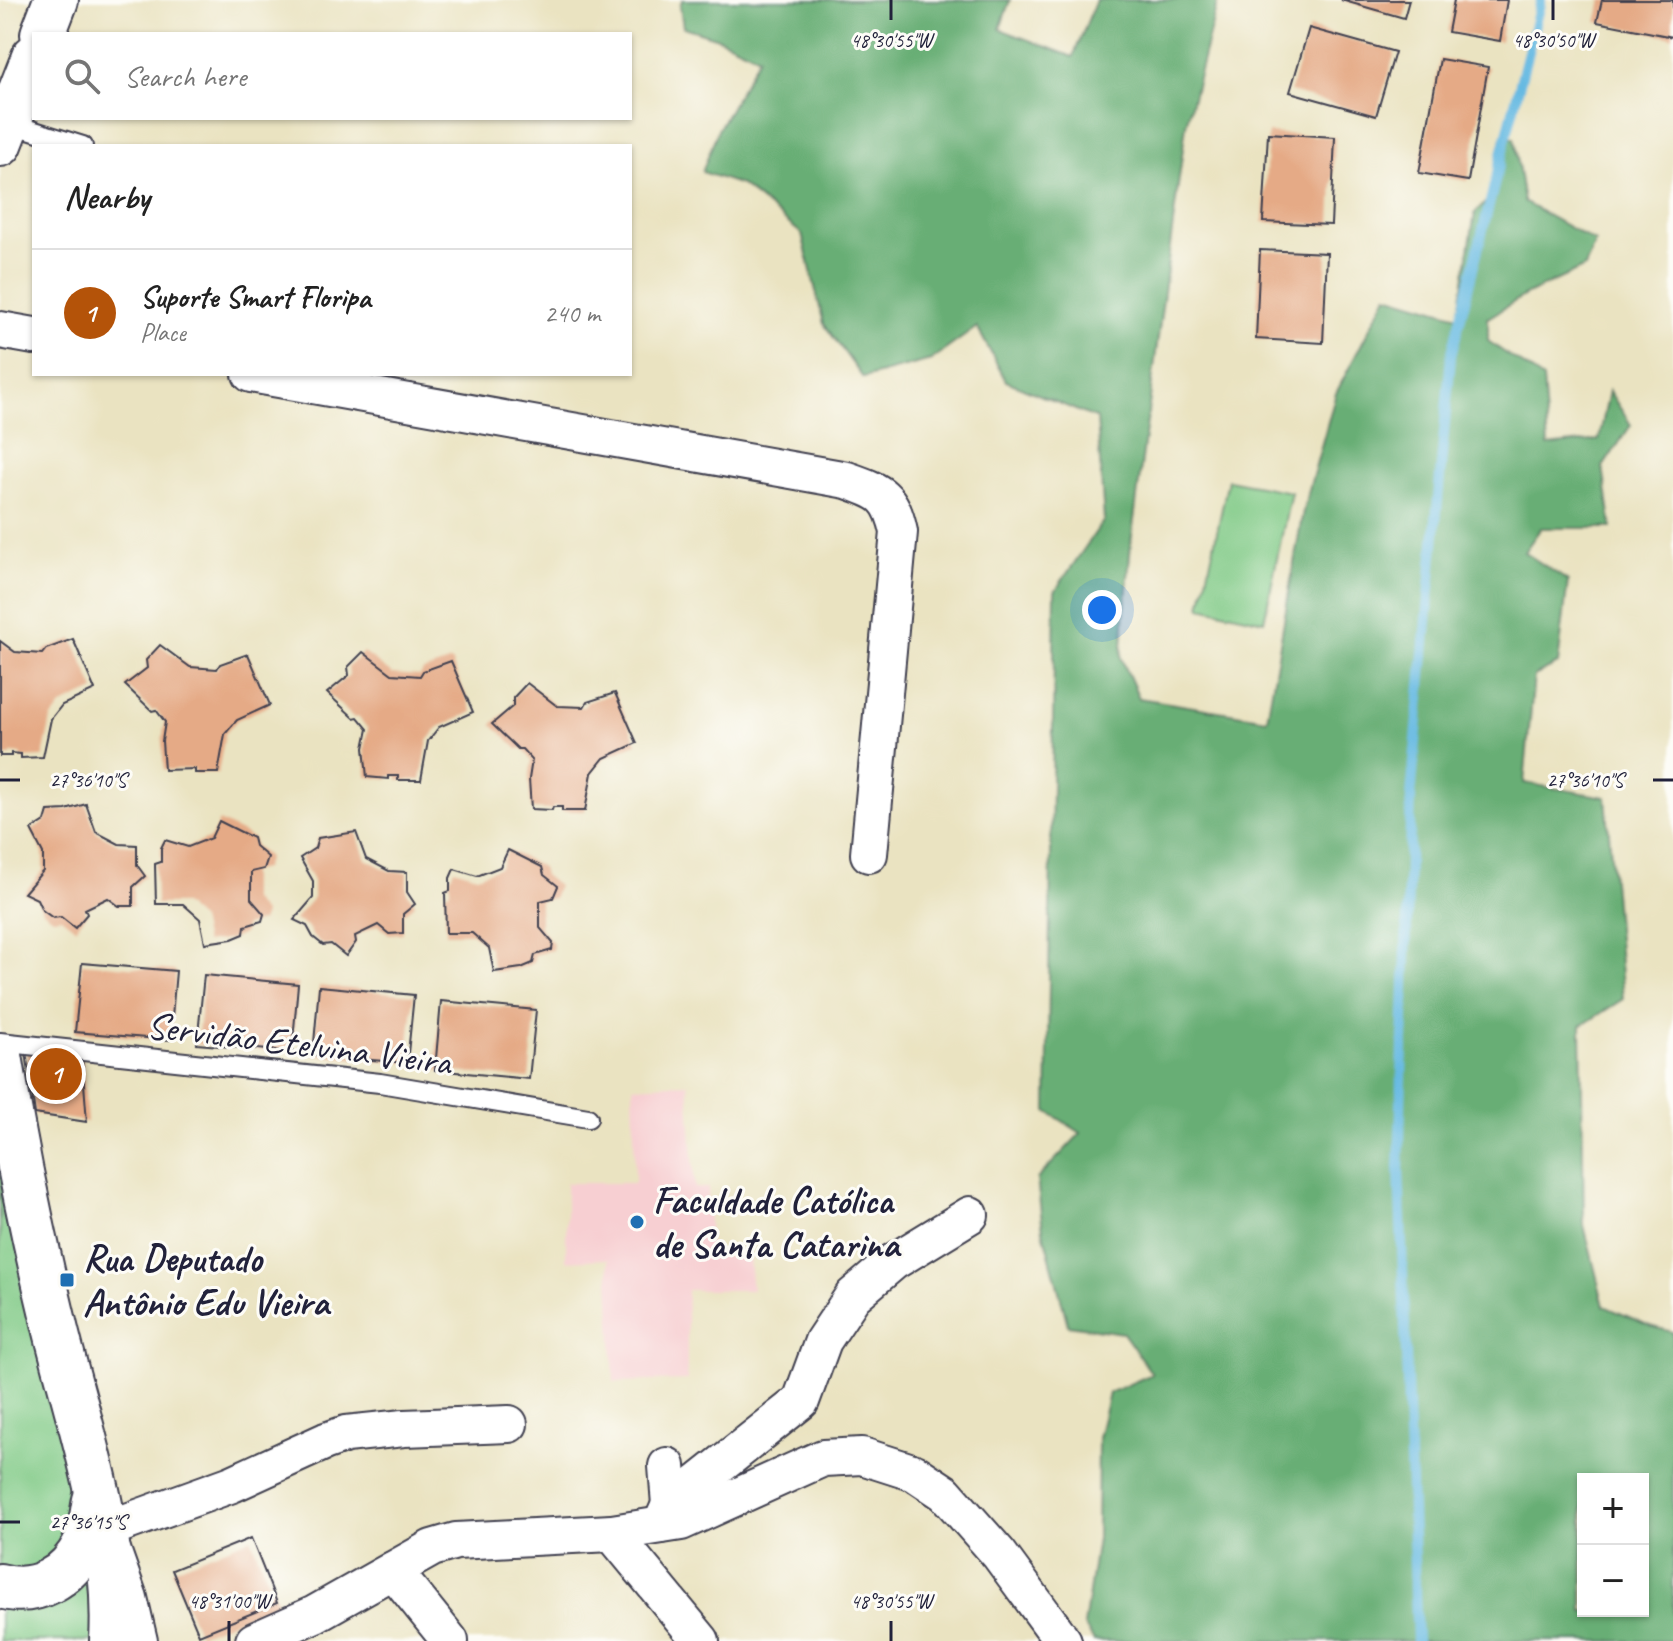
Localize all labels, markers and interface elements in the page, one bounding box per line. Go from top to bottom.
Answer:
text: 48°30'55"W [850,28,935,53]
text: 48°30'50"W [1512,28,1597,53]
search box [32,32,632,120]
icon: search [60,54,104,98]
text: Search here [124,57,246,95]
text: Nearby [64,175,150,218]
text: Suporte Smart Floripa [140,278,371,316]
text: 1 [84,297,96,330]
text: 240 m [544,297,600,330]
text: Place [140,316,186,349]
your location [1082,590,1122,630]
text: 27°36'10"S [50,768,131,793]
text: 27°36'10"S [1547,768,1628,793]
street label: Servidão Etelvina Vieira [144,1002,456,1086]
pin: 1 [30,1044,82,1104]
place label: Faculdade Católica de Santa Catarina [653,1177,902,1268]
marker: Faculdade Católica de Santa Catarina [628,1213,646,1231]
place label: Rua Deputado Antônio Edu Vieira [83,1235,332,1326]
marker: Rua Deputado Antônio Edu Vieira [58,1271,76,1289]
map controls [1577,1473,1649,1617]
button: + [1577,1473,1649,1545]
text: 27°36'15"S [50,1510,131,1535]
button: − [1577,1545,1649,1617]
text: 48°31'00"W [188,1589,273,1614]
text: 48°30'55"W [850,1589,935,1614]

